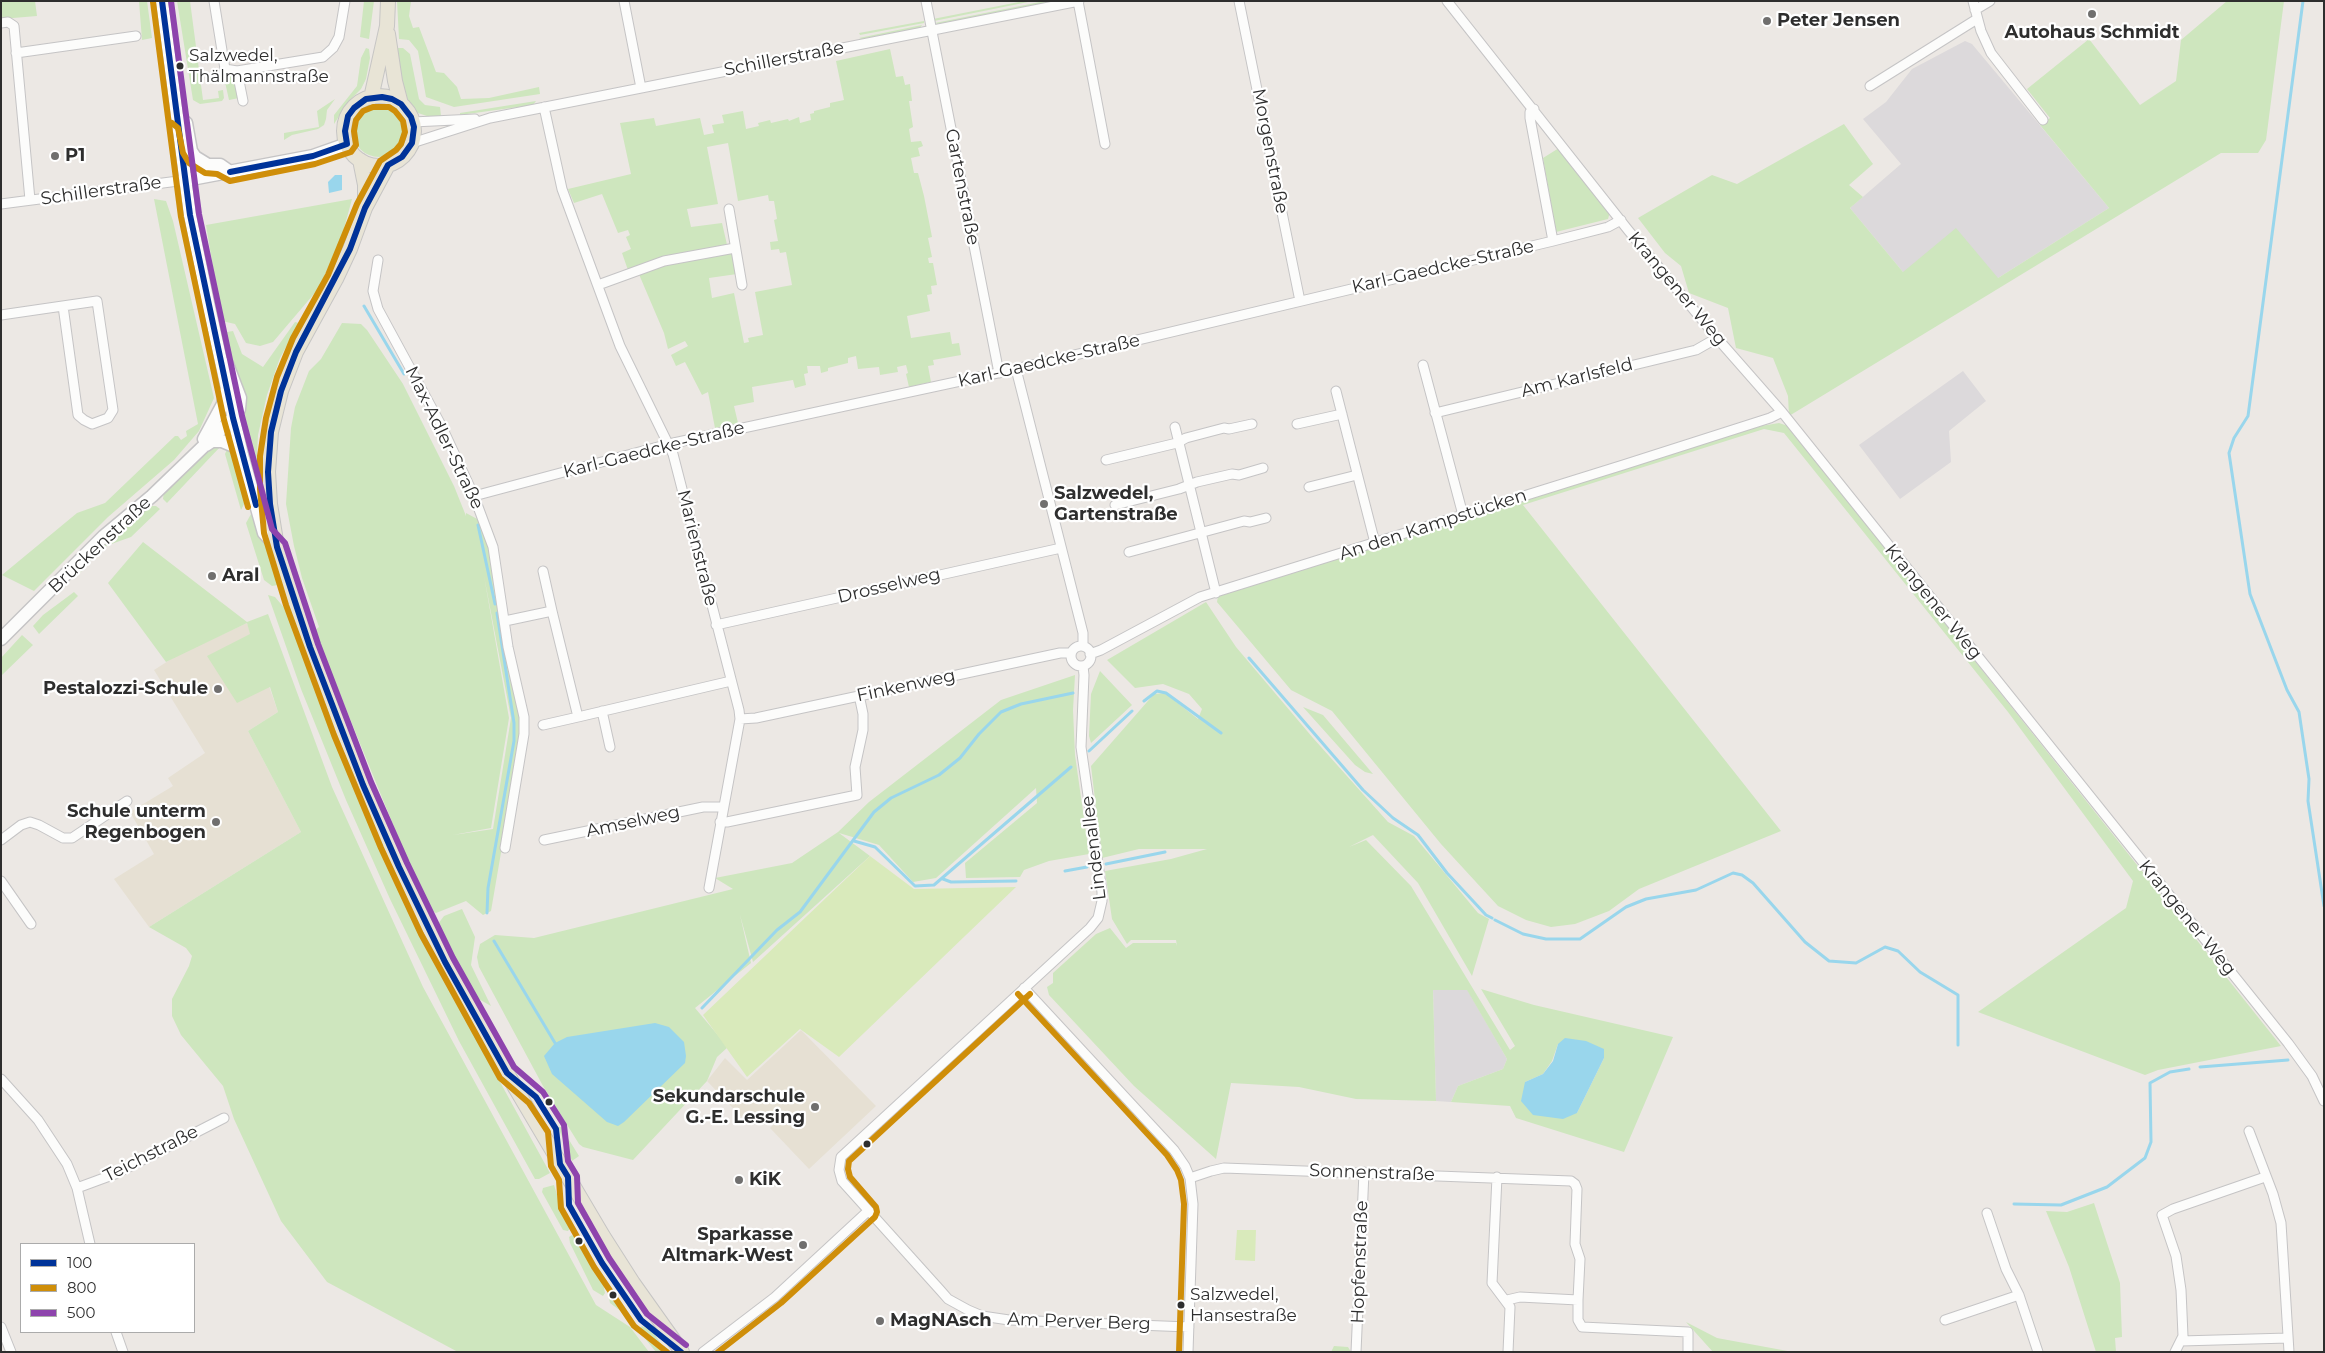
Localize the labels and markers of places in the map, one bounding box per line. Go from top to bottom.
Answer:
marker: Autohaus Schmidt [2086,8,2098,20]
place label: Peter Jensen [1777,10,1900,32]
marker: Peter Jensen [1761,15,1773,27]
place label: Autohaus Schmidt [2005,22,2179,44]
place label: Salzwedel, Thälmannstraße [189,46,329,86]
marker: Salzwedel, Thälmannstraße [175,61,185,71]
place label: P1 [65,145,85,167]
marker: P1 [49,150,61,162]
place label: Salzwedel, Gartenstraße [1054,483,1178,526]
marker: Salzwedel, Gartenstraße [1038,498,1050,510]
place label: Aral [222,565,259,587]
marker: Aral [206,570,218,582]
place label: Pestalozzi-Schule [43,678,208,700]
marker: Pestalozzi-Schule [212,683,224,695]
place label: Schule unterm Regenbogen [67,801,206,844]
marker: Schule unterm Regenbogen [210,816,222,828]
place label: Sekundarschule G.-E. Lessing [653,1086,805,1128]
unlabelled marker [544,1097,554,1107]
marker: Sekundarschule G.-E. Lessing [809,1101,821,1113]
unlabelled marker [862,1139,872,1149]
place label: KiK [749,1169,781,1191]
marker: KiK [733,1174,745,1186]
place label: Sparkasse Altmark-West [662,1224,793,1266]
unlabelled marker [574,1236,584,1246]
marker: Sparkasse Altmark-West [797,1239,809,1251]
place label: Salzwedel, Hansestraße [1190,1285,1297,1325]
unlabelled marker [608,1290,618,1300]
marker: Salzwedel, Hansestraße [1176,1300,1186,1310]
place label: MagNAsch [890,1310,992,1332]
marker: MagNAsch [874,1315,886,1327]

